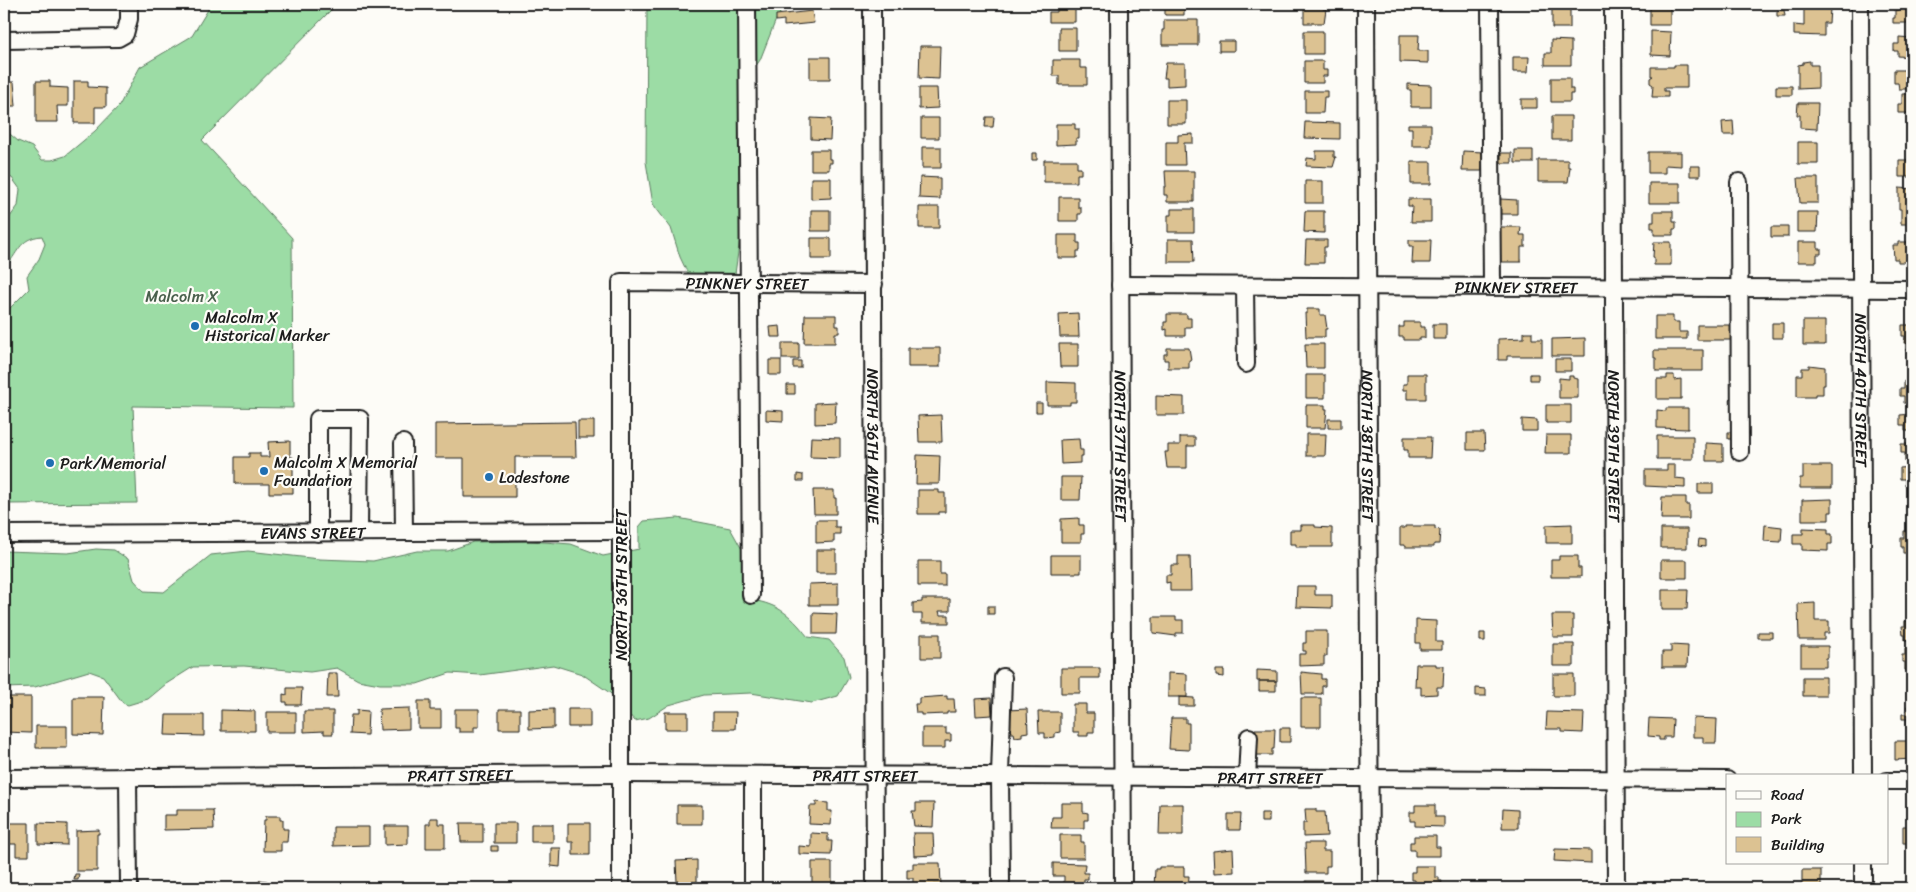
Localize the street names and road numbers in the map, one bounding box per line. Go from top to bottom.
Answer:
street label: PINKNEY STREET [685,268,810,298]
street label: PINKNEY STREET [1454,272,1579,302]
street label: NORTH 40TH STREET [1847,313,1876,468]
street label: NORTH 36TH AVENUE [859,368,888,525]
street label: NORTH 37TH STREET [1106,370,1136,523]
street label: NORTH 38TH STREET [1353,370,1383,523]
street label: NORTH 39TH STREET [1600,370,1629,523]
street label: NORTH 36TH STREET [607,508,636,661]
street label: EVANS STREET [260,518,367,547]
street label: PRATT STREET [407,760,514,790]
street label: PRATT STREET [812,761,919,790]
street label: PRATT STREET [1217,763,1324,792]

